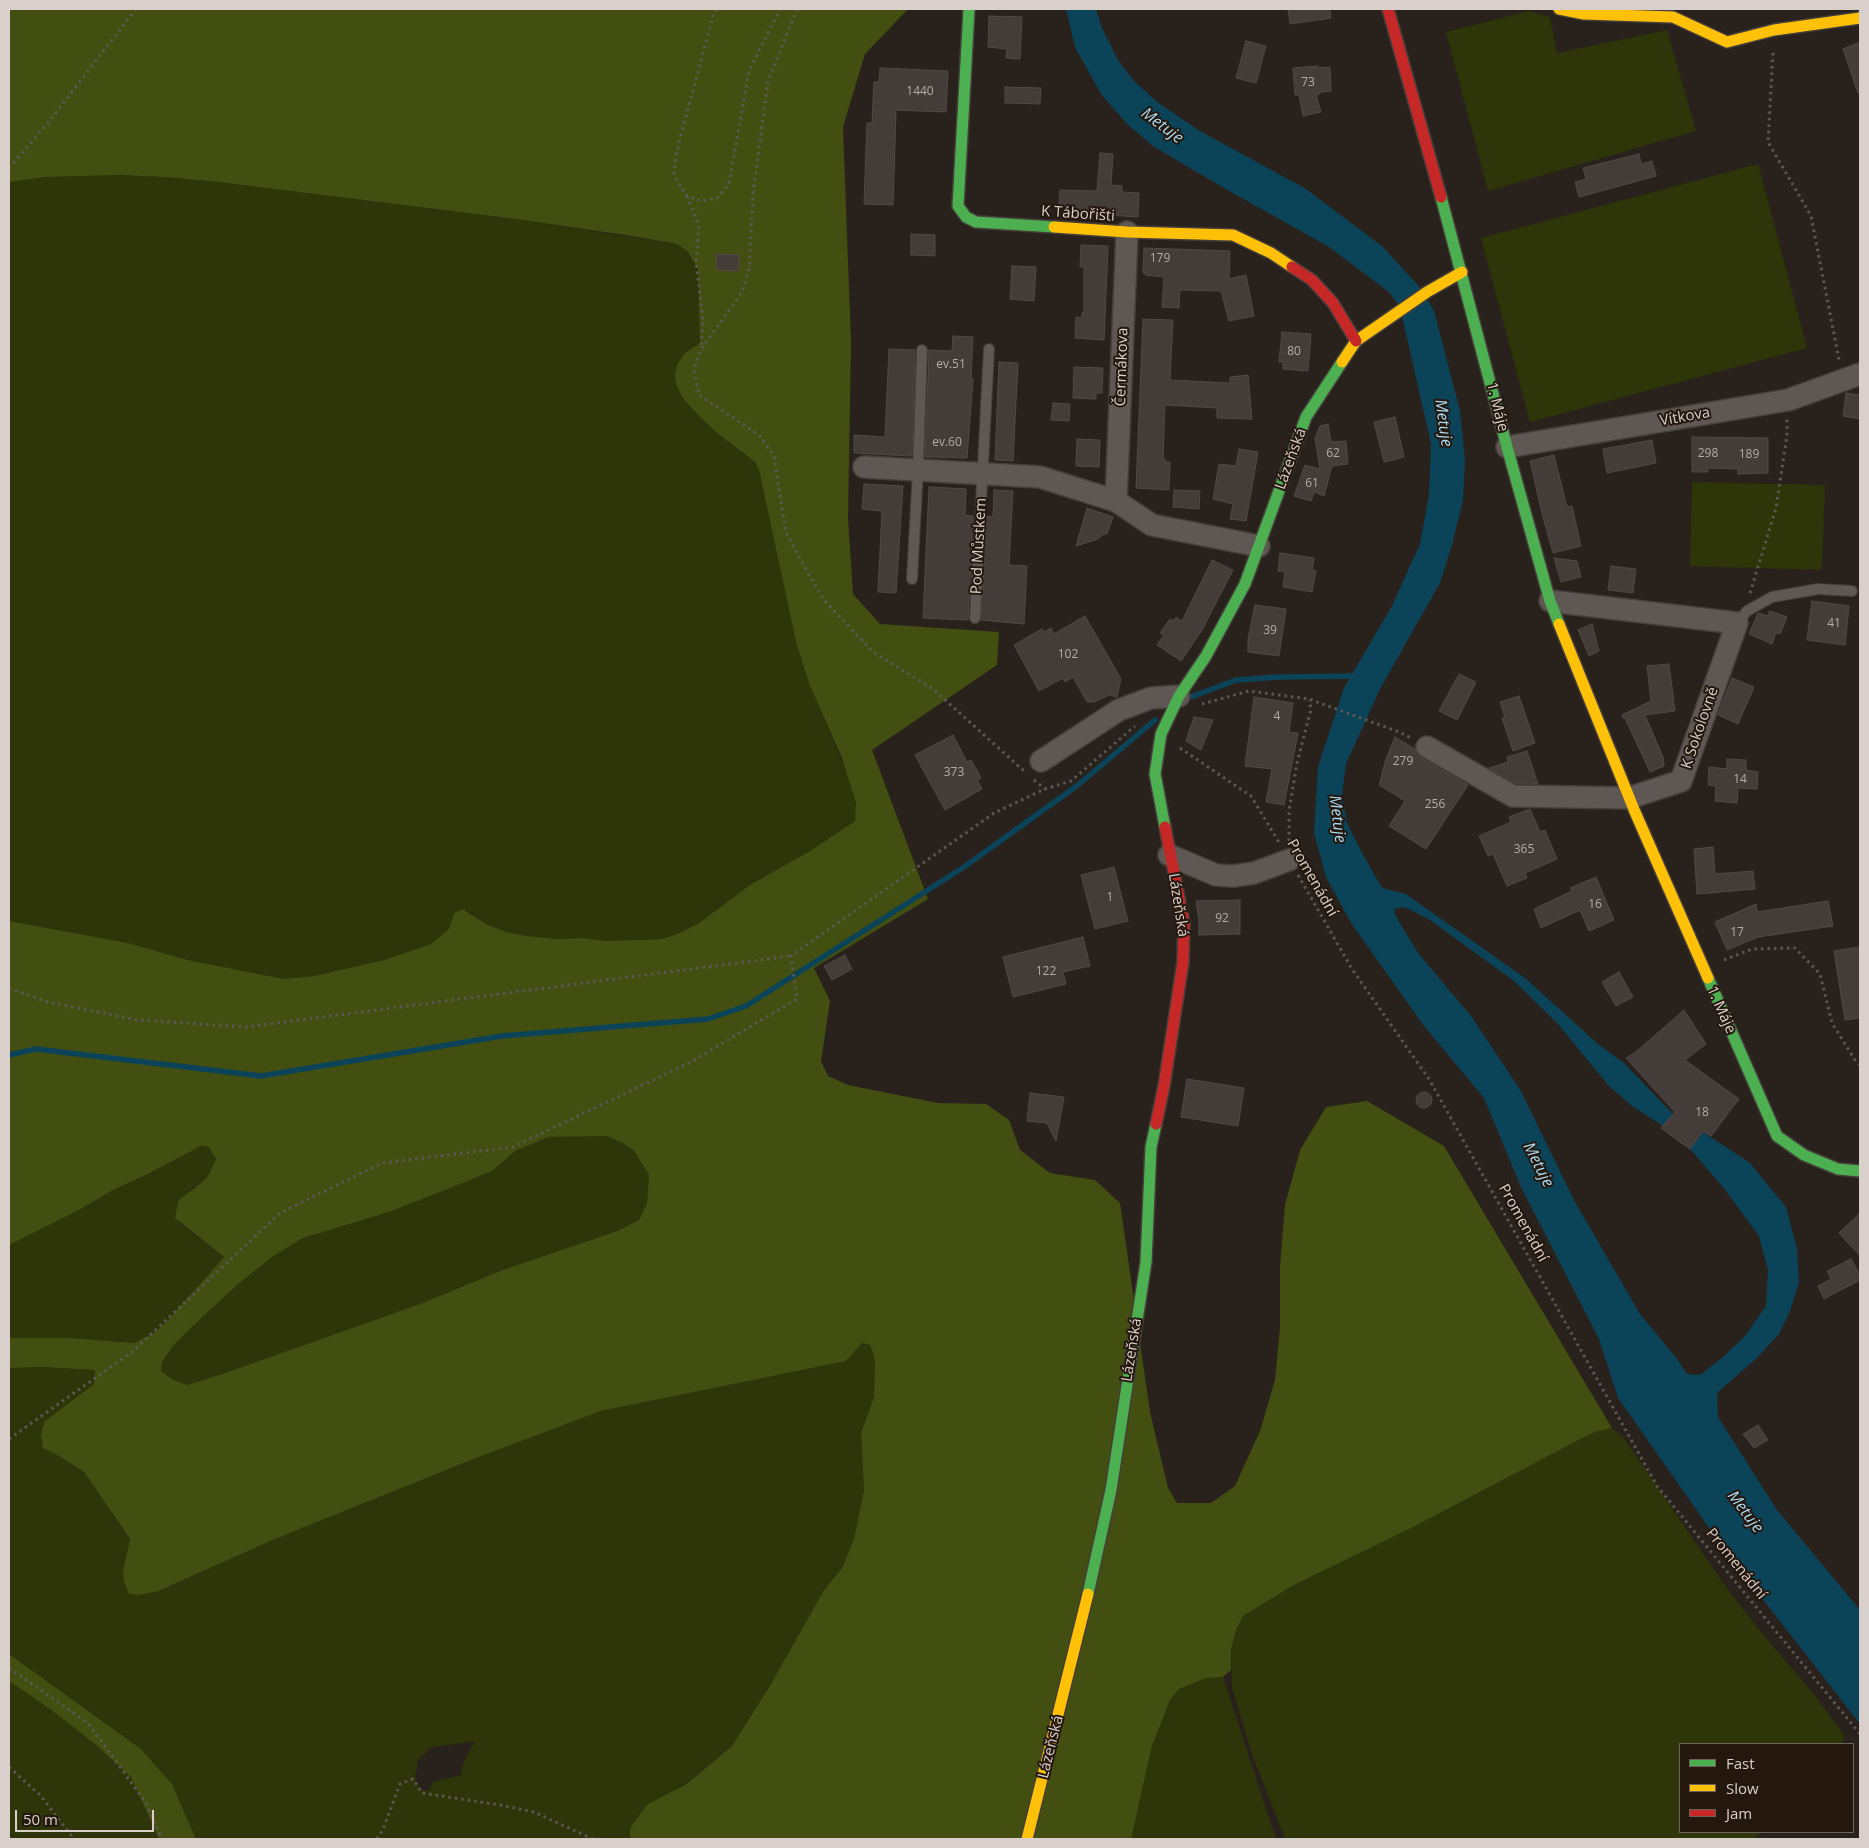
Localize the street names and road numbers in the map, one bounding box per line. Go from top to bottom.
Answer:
street label: K Tábořišti [1040,202,1116,226]
street label: Čermákova [1112,327,1132,407]
street label: 1. Máje [1482,380,1512,434]
street label: Vítkova [1658,404,1712,430]
street label: Lázeňská [1272,426,1310,492]
street label: Pod Můstkem [967,497,991,595]
street label: K Sokolovně [1678,685,1722,771]
street label: Promenádní [1283,836,1341,920]
street label: Lázeňská [1164,872,1192,938]
street label: 1. Máje [1703,983,1739,1037]
street label: Promenádní [1494,1181,1552,1265]
street label: Lázeňská [1118,1317,1146,1383]
street label: Promenádní [1702,1525,1770,1603]
street label: Lázeňská [1035,1714,1067,1780]

